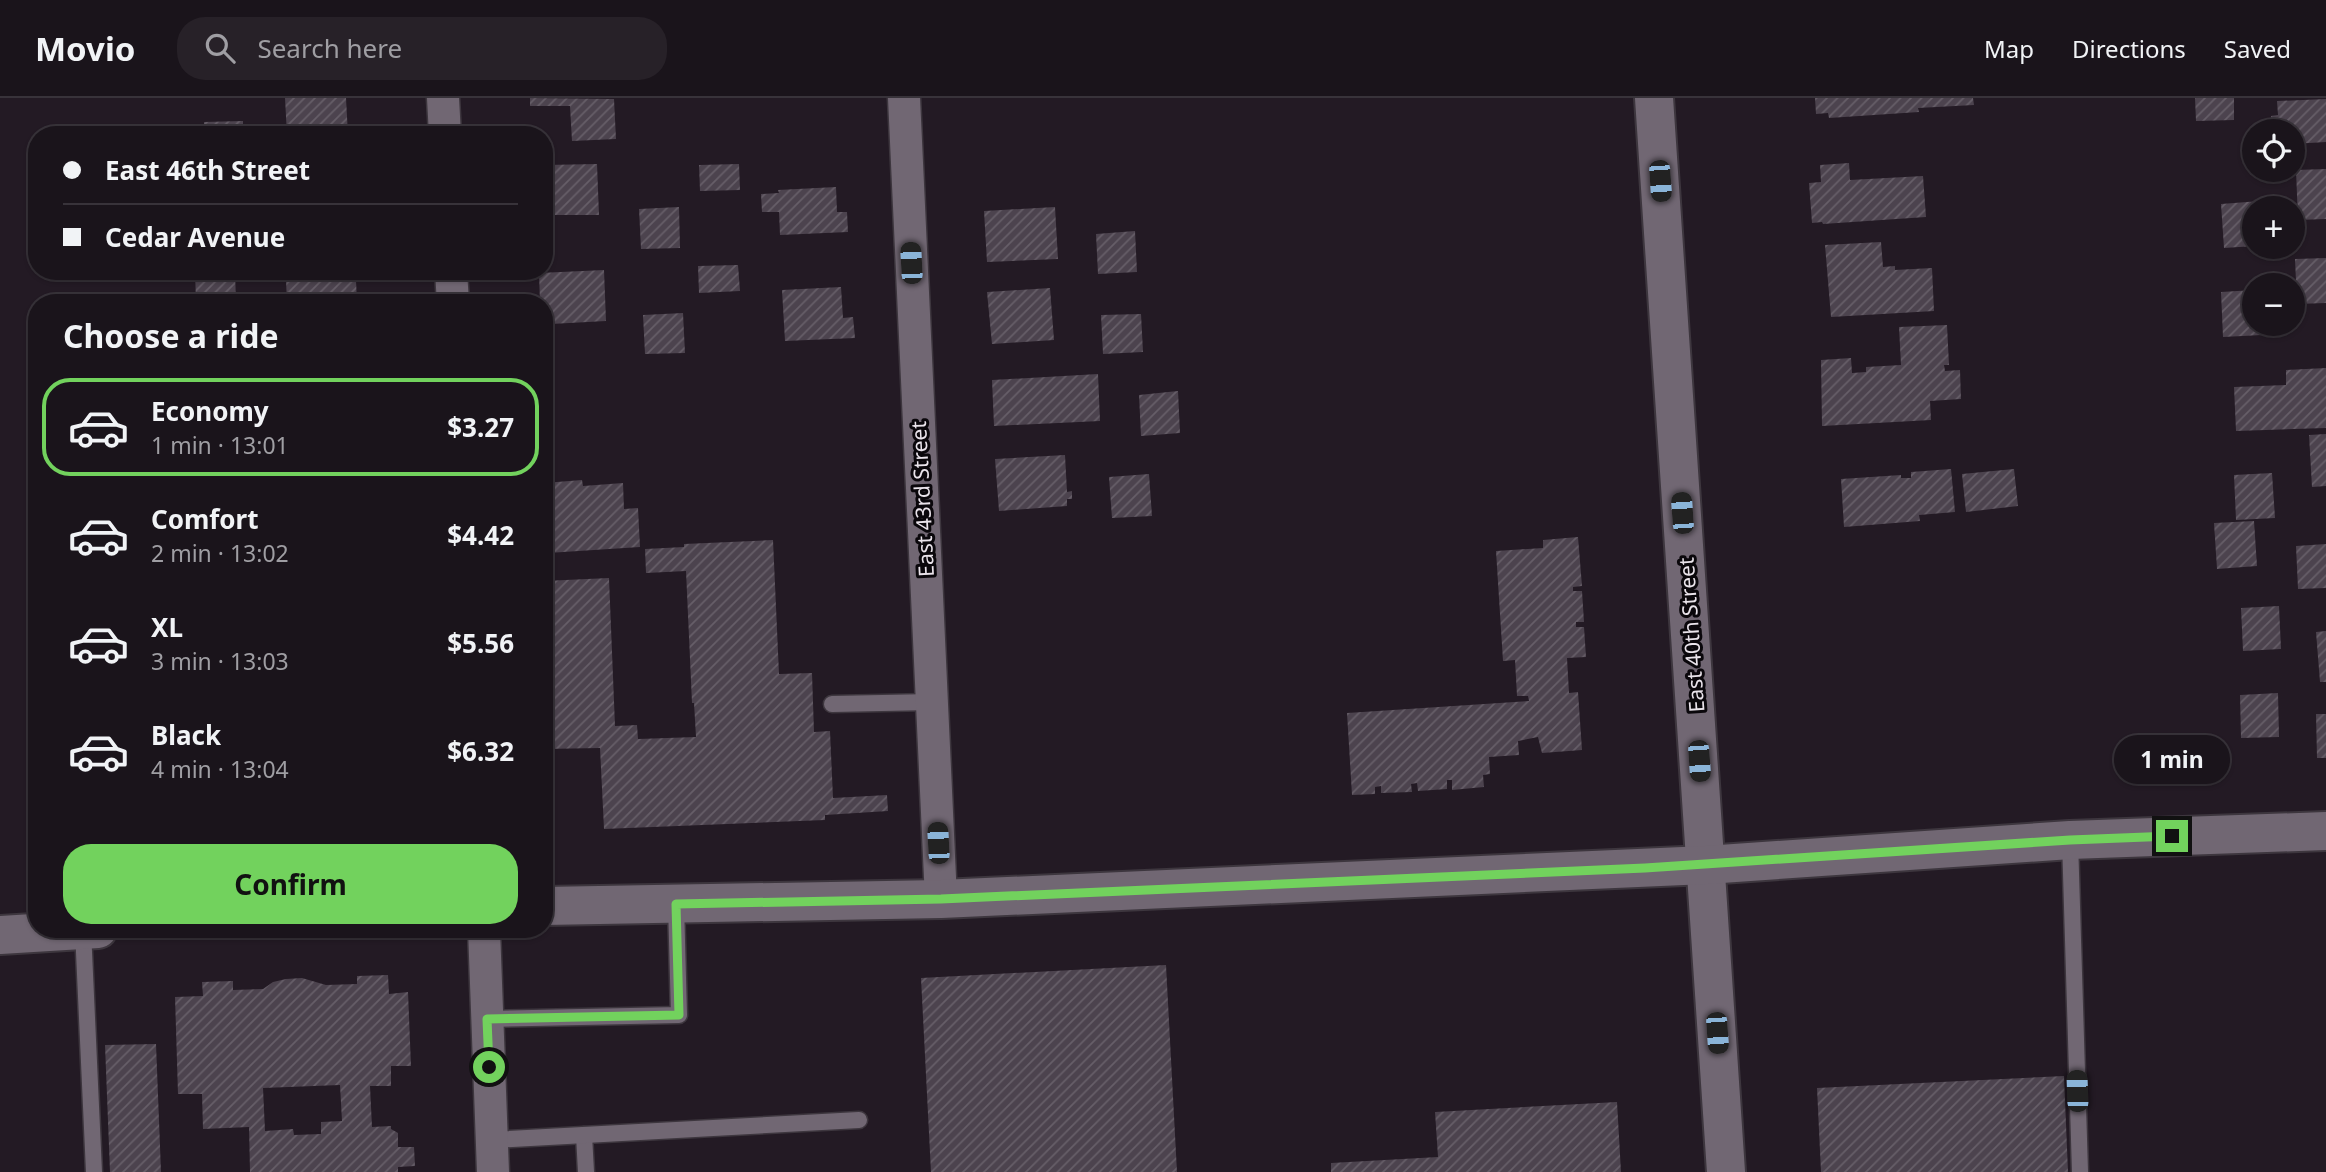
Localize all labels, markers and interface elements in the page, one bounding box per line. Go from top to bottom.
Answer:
search box [177,17,667,80]
text: Movio [35,26,135,71]
icon: search [201,29,239,67]
text: Search here [257,30,402,66]
text: Map [1984,32,2034,65]
text: Directions [2072,32,2186,65]
text: Saved [2224,32,2291,65]
map controls [2242,119,2305,336]
button: locate [2242,119,2305,182]
text: East 46th Street [105,152,310,188]
car [1649,159,1672,203]
button: + [2242,196,2305,259]
text: Cedar Avenue [105,219,285,255]
car [900,241,923,285]
button: − [2242,273,2305,336]
text: Choose a ride [63,314,279,357]
text: Economy [151,393,269,429]
icon: car [67,396,130,459]
text: $3.27 [447,409,514,445]
street label: East 43rd Street [904,420,940,578]
text: 1 min · 13:01 [151,429,289,461]
car [1671,491,1694,535]
text: Comfort [151,501,259,537]
icon: car [67,504,130,567]
text: $4.42 [447,517,514,553]
text: 2 min · 13:02 [151,537,289,569]
street label: East 40th Street [1672,556,1710,713]
text: XL [151,609,183,645]
icon: car [67,612,130,675]
text: $5.56 [447,625,514,661]
text: 3 min · 13:03 [151,645,289,677]
text: Black [151,717,221,753]
icon: car [67,720,130,783]
text: $6.32 [447,733,514,769]
callout: 1 min [2114,734,2230,784]
car [1688,739,1711,783]
text: 1 min [2140,743,2204,775]
text: 4 min · 13:04 [151,753,289,785]
route end [2156,820,2188,852]
car [927,821,950,865]
button: Confirm [63,844,518,924]
car [1706,1011,1729,1055]
route start [473,1051,505,1083]
car [2066,1070,2089,1112]

